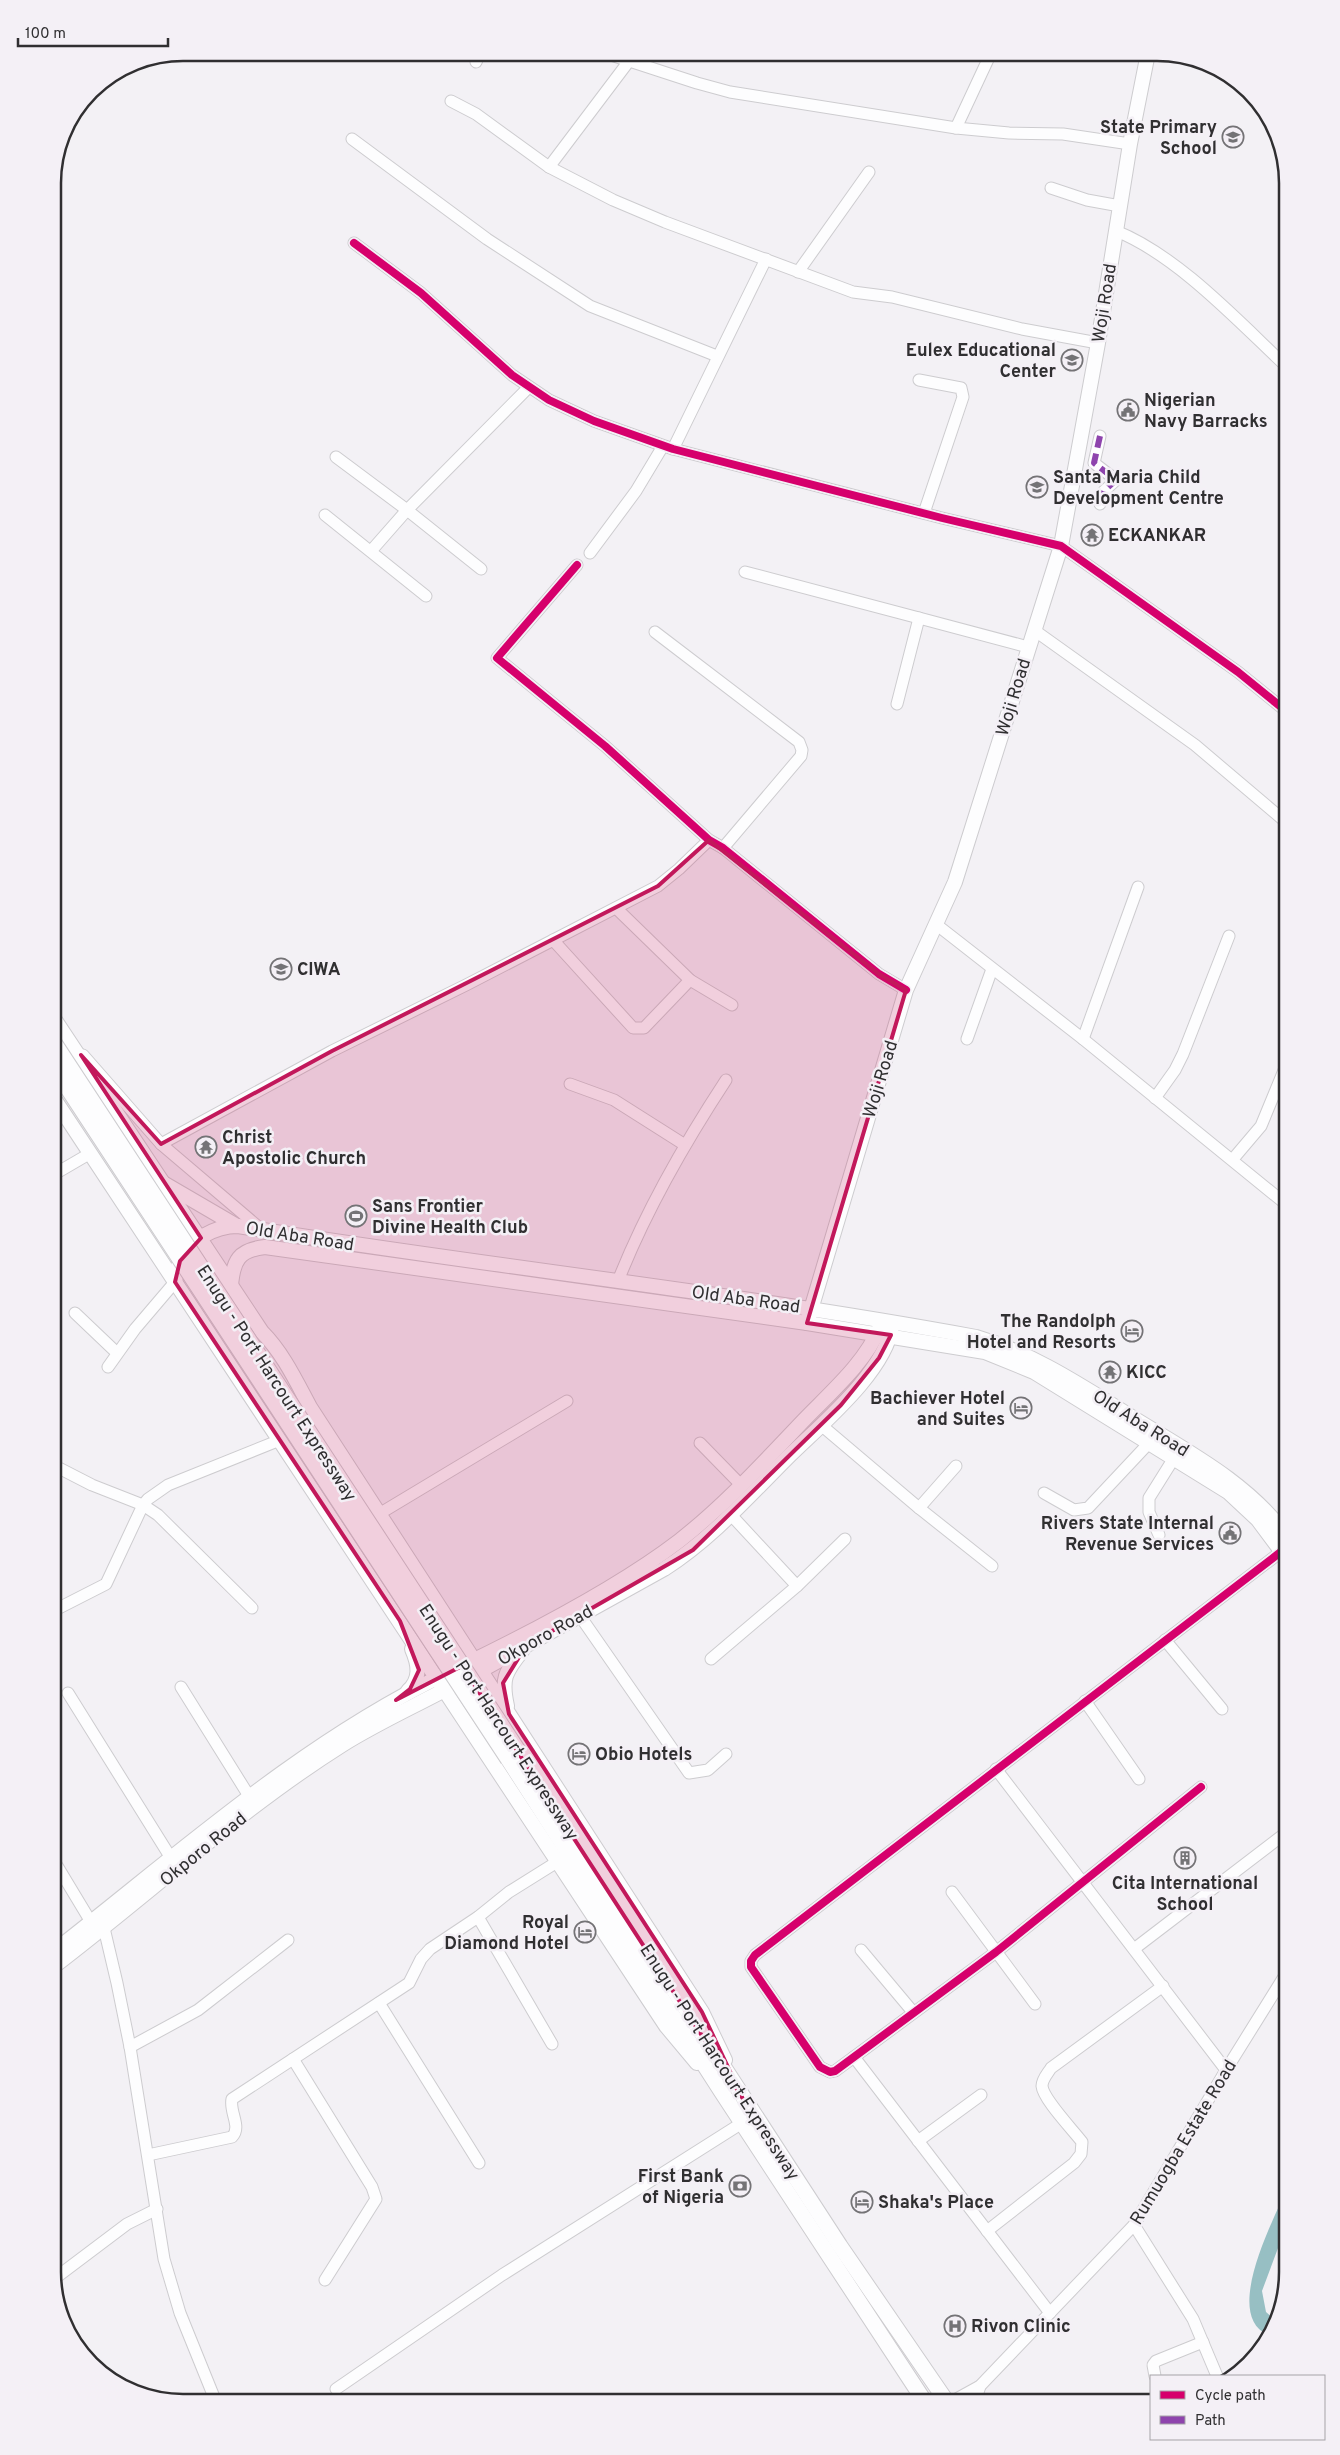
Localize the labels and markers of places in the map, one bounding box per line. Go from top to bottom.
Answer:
place label: State Primary School [1100,117,1217,161]
school or university icon: State Primary School [1221,125,1245,149]
place label: Eulex Educational Center [906,340,1056,384]
school or university icon: Eulex Educational Center [1060,348,1084,372]
place label: Nigerian Navy Barracks [1144,390,1268,434]
public building icon: Nigerian Navy Barracks [1116,398,1140,422]
place label: Santa Maria Child Development Centre [1053,467,1224,511]
school or university icon: Santa Maria Child Development Centre [1025,475,1049,499]
temple icon: ECKANKAR [1080,523,1104,547]
place label: ECKANKAR [1108,525,1206,548]
school or university icon: CIWA [269,957,293,981]
place label: CIWA [297,959,341,982]
place label: Christ Apostolic Church [222,1127,366,1171]
temple icon: Christ Apostolic Church [194,1135,218,1159]
place label: Sans Frontier Divine Health Club [372,1196,528,1240]
sports icon: Sans Frontier Divine Health Club [344,1204,368,1228]
place label: The Randolph Hotel and Resorts [967,1311,1116,1355]
hotel icon: The Randolph Hotel and Resorts [1120,1319,1144,1343]
temple icon: KICC [1098,1360,1122,1384]
place label: KICC [1126,1362,1167,1385]
place label: Bachiever Hotel and Suites [870,1388,1005,1432]
hotel icon: Bachiever Hotel and Suites [1009,1396,1033,1420]
place label: Rivers State Internal Revenue Services [1041,1513,1214,1557]
public building icon: Rivers State Internal Revenue Services [1218,1521,1242,1545]
hotel icon: Obio Hotels [567,1742,591,1766]
place label: Obio Hotels [595,1744,692,1767]
building icon: Cita International School [1173,1846,1197,1870]
place label: Cita International School [1112,1873,1258,1917]
place label: Royal Diamond Hotel [444,1912,569,1956]
hotel icon: Royal Diamond Hotel [573,1920,597,1944]
place label: First Bank of Nigeria [638,2166,724,2210]
bank icon: First Bank of Nigeria [728,2174,752,2198]
hotel icon: Shaka's Place [850,2190,874,2214]
place label: Shaka's Place [878,2192,994,2215]
hospital icon: Rivon Clinic [943,2314,967,2338]
place label: Rivon Clinic [971,2316,1071,2339]

